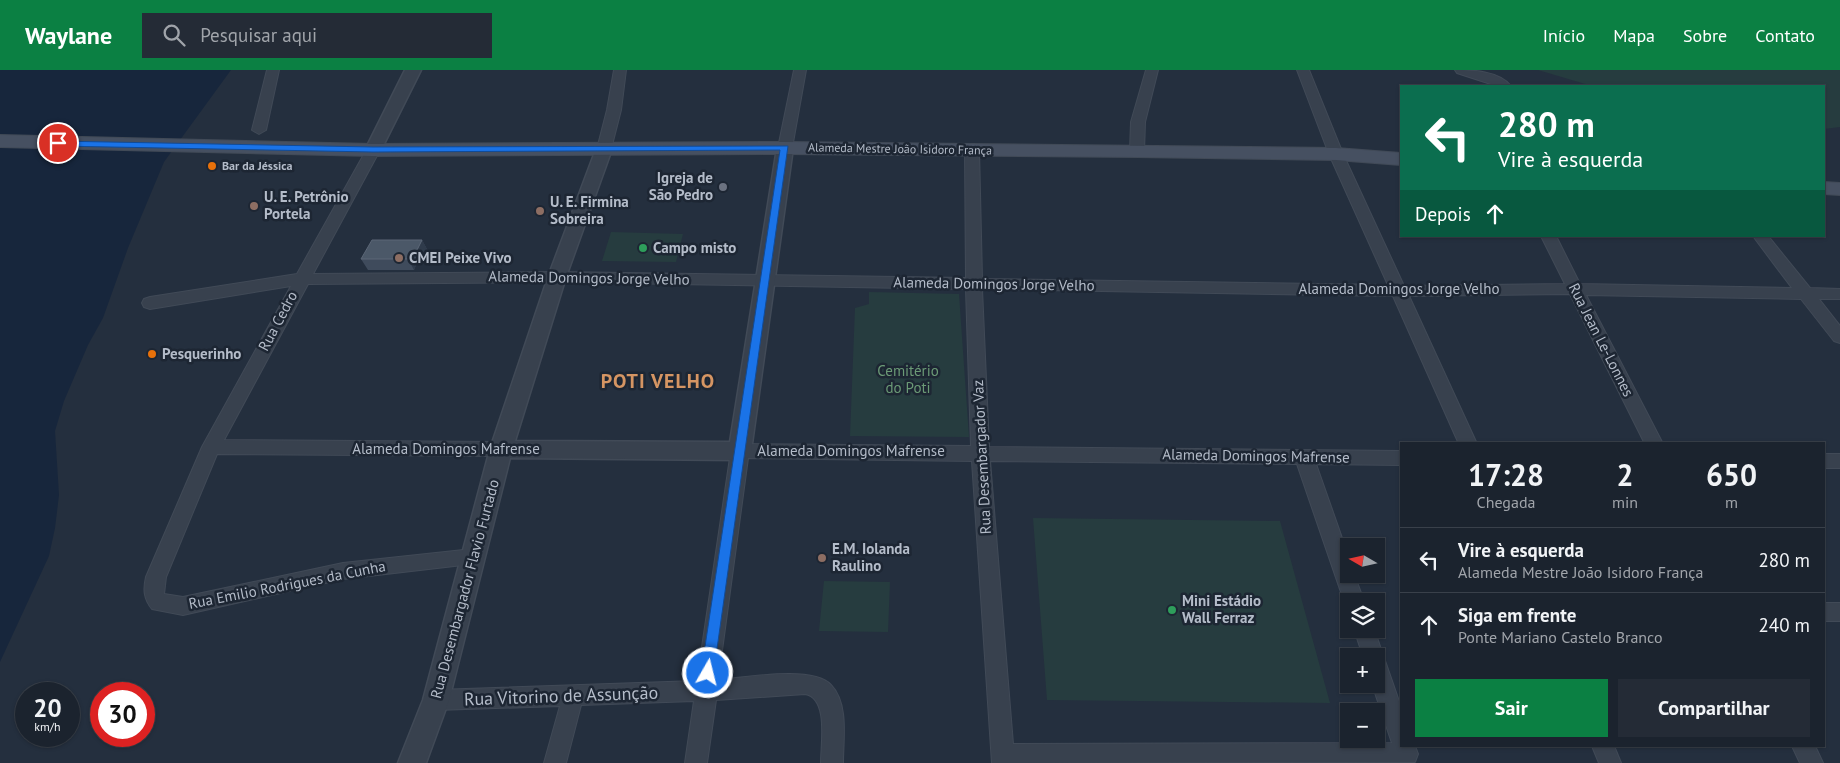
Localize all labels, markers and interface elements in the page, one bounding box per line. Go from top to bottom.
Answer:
search box [142,13,492,58]
text: Waylane [25,20,112,51]
icon: search [160,21,188,49]
text: Pesquisar aqui [200,23,317,47]
text: Início [1543,24,1585,47]
text: Mapa [1613,24,1655,47]
text: Sobre [1683,24,1727,47]
text: Contato [1755,24,1815,47]
text: 280 m [1498,101,1595,147]
icon: left [1415,105,1480,170]
pin [37,122,79,164]
icon: arrive [44,129,72,157]
street label: Alameda Mestre João Isidoro França [808,139,992,158]
text: Vire à esquerda [1498,145,1643,173]
place label: Bar da Jéssica [222,158,292,173]
marker: Bar da Jéssica [206,160,218,172]
place label: Igreja de São Pedro [649,168,713,204]
marker: Igreja de São Pedro [717,181,729,193]
place label: U. E. Petrônio Portela [264,187,349,223]
place label: U. E. Firmina Sobreira [550,192,629,228]
marker: U. E. Petrônio Portela [248,200,260,212]
icon: ahead [1481,200,1509,228]
text: Depois [1415,202,1471,226]
marker: U. E. Firmina Sobreira [534,205,546,217]
place label: Campo misto [653,238,736,257]
marker: Campo misto [637,242,649,254]
place label: CMEI Peixe Vivo [409,248,512,267]
marker: CMEI Peixe Vivo [393,252,405,264]
street label: Alameda Domingos Jorge Velho [488,266,690,289]
street label: Alameda Domingos Jorge Velho [893,272,1095,295]
street label: Alameda Domingos Jorge Velho [1298,279,1500,298]
street label: Rua Jean Le-Lonnes [1565,280,1638,400]
street label: Rua Cedro [254,288,301,354]
place label: Pesquerinho [162,344,241,363]
marker: Pesquerinho [146,348,158,360]
park label: Cemitério do Poti [877,361,939,397]
district label: POTI VELHO [601,368,715,394]
street label: Rua Desembargador Vaz [968,379,995,535]
street label: Alameda Domingos Mafrense [352,439,540,458]
street label: Alameda Domingos Mafrense [757,441,945,460]
street label: Alameda Domingos Mafrense [1162,444,1350,467]
text: 17:28 [1468,455,1544,494]
text: 2 [1617,455,1634,494]
text: 650 [1706,455,1757,494]
street label: Rua Desembargador Flavio Furtado [426,477,503,701]
text: Chegada [1477,492,1535,512]
text: min [1612,492,1638,512]
text: m [1725,492,1738,512]
north arrow [1340,538,1385,582]
map controls [1340,538,1385,748]
text: Vire à esquerda [1458,538,1584,562]
place label: E.M. Iolanda Raulino [832,539,910,575]
icon: left [1415,546,1443,574]
text: 280 m [1758,548,1810,572]
marker: E.M. Iolanda Raulino [816,552,828,564]
street label: Rua Emilio Rodrigues da Cunha [187,556,387,613]
text: Alameda Mestre João Isidoro França [1458,562,1703,582]
place label: Mini Estádio Wall Ferraz [1182,591,1261,627]
button: layers [1340,593,1385,638]
text: Siga em frente [1458,603,1576,627]
marker: Mini Estádio Wall Ferraz [1166,604,1178,616]
icon: ahead [1415,611,1443,639]
text: 240 m [1758,613,1810,637]
text: Ponte Mariano Castelo Branco [1458,627,1663,647]
position arrow [681,646,733,698]
button: + [1340,648,1385,693]
button: Sair [1415,679,1608,737]
button: Compartilhar [1618,679,1810,737]
street label: Rua Vitorino de Assunção [464,681,658,710]
speed limit sign: 30 [90,682,155,747]
text: 20 [33,692,62,724]
button: − [1340,703,1385,748]
text: km/h [34,719,61,734]

